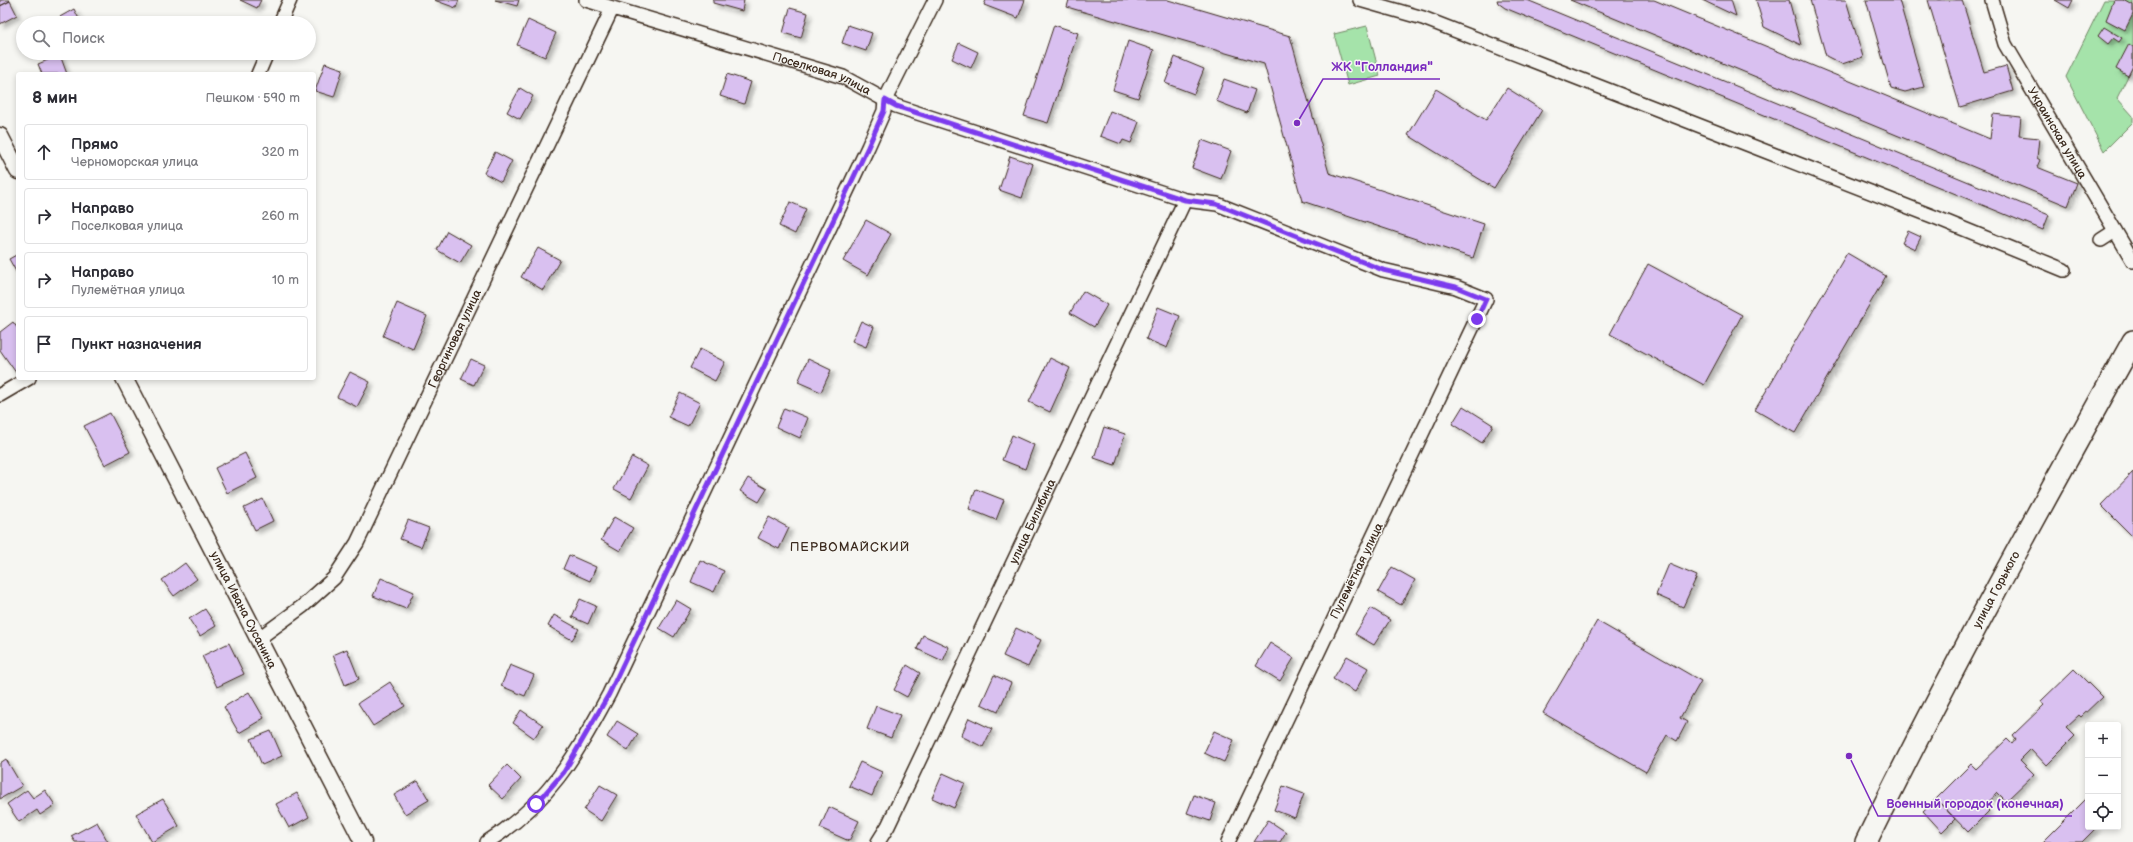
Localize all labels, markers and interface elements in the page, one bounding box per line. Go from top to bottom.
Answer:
search box [16,16,316,60]
icon: search [30,27,52,49]
text: Поиск [62,29,105,48]
street label: Поселковая улица [771,49,873,98]
callout: ЖК "Голландия" [1323,54,1440,79]
text: ЖК "Голландия" [1331,59,1433,75]
street label: Украинская улица [2025,84,2090,181]
text: 8 мин [32,88,78,108]
text: Пешком · 590 m [206,90,300,106]
text: Прямо [71,135,118,154]
icon: ahead [33,141,55,163]
text: 320 m [261,144,299,160]
text: Черноморская улица [71,154,199,170]
text: Направо [71,199,134,218]
icon: right [33,205,55,227]
text: 260 m [261,208,299,224]
text: Поселковая улица [71,218,183,234]
text: Направо [71,263,134,282]
icon: right [33,269,55,291]
text: 10 m [272,272,299,288]
text: Пулемётная улица [71,282,185,298]
street label: Георгиновая улица [425,287,485,390]
route end [1468,310,1486,328]
icon: arrive [33,333,55,355]
text: Пункт назначения [71,335,202,354]
street label: улица Билибина [1006,477,1059,566]
street label: Пулемётная улица [1327,520,1387,622]
district label: ПЕРВОМАЙСКИЙ [790,539,910,555]
street label: улица Ивана Сусанина [207,549,280,671]
street label: улица Горького [1969,549,2023,631]
map controls [2085,722,2121,830]
button: + [2085,722,2121,758]
button: − [2085,758,2121,794]
callout: Военный городок (конечная) [1878,791,2072,816]
button: locate [2085,794,2121,830]
route start [527,795,545,813]
text: Военный городок (конечная) [1886,796,2064,812]

